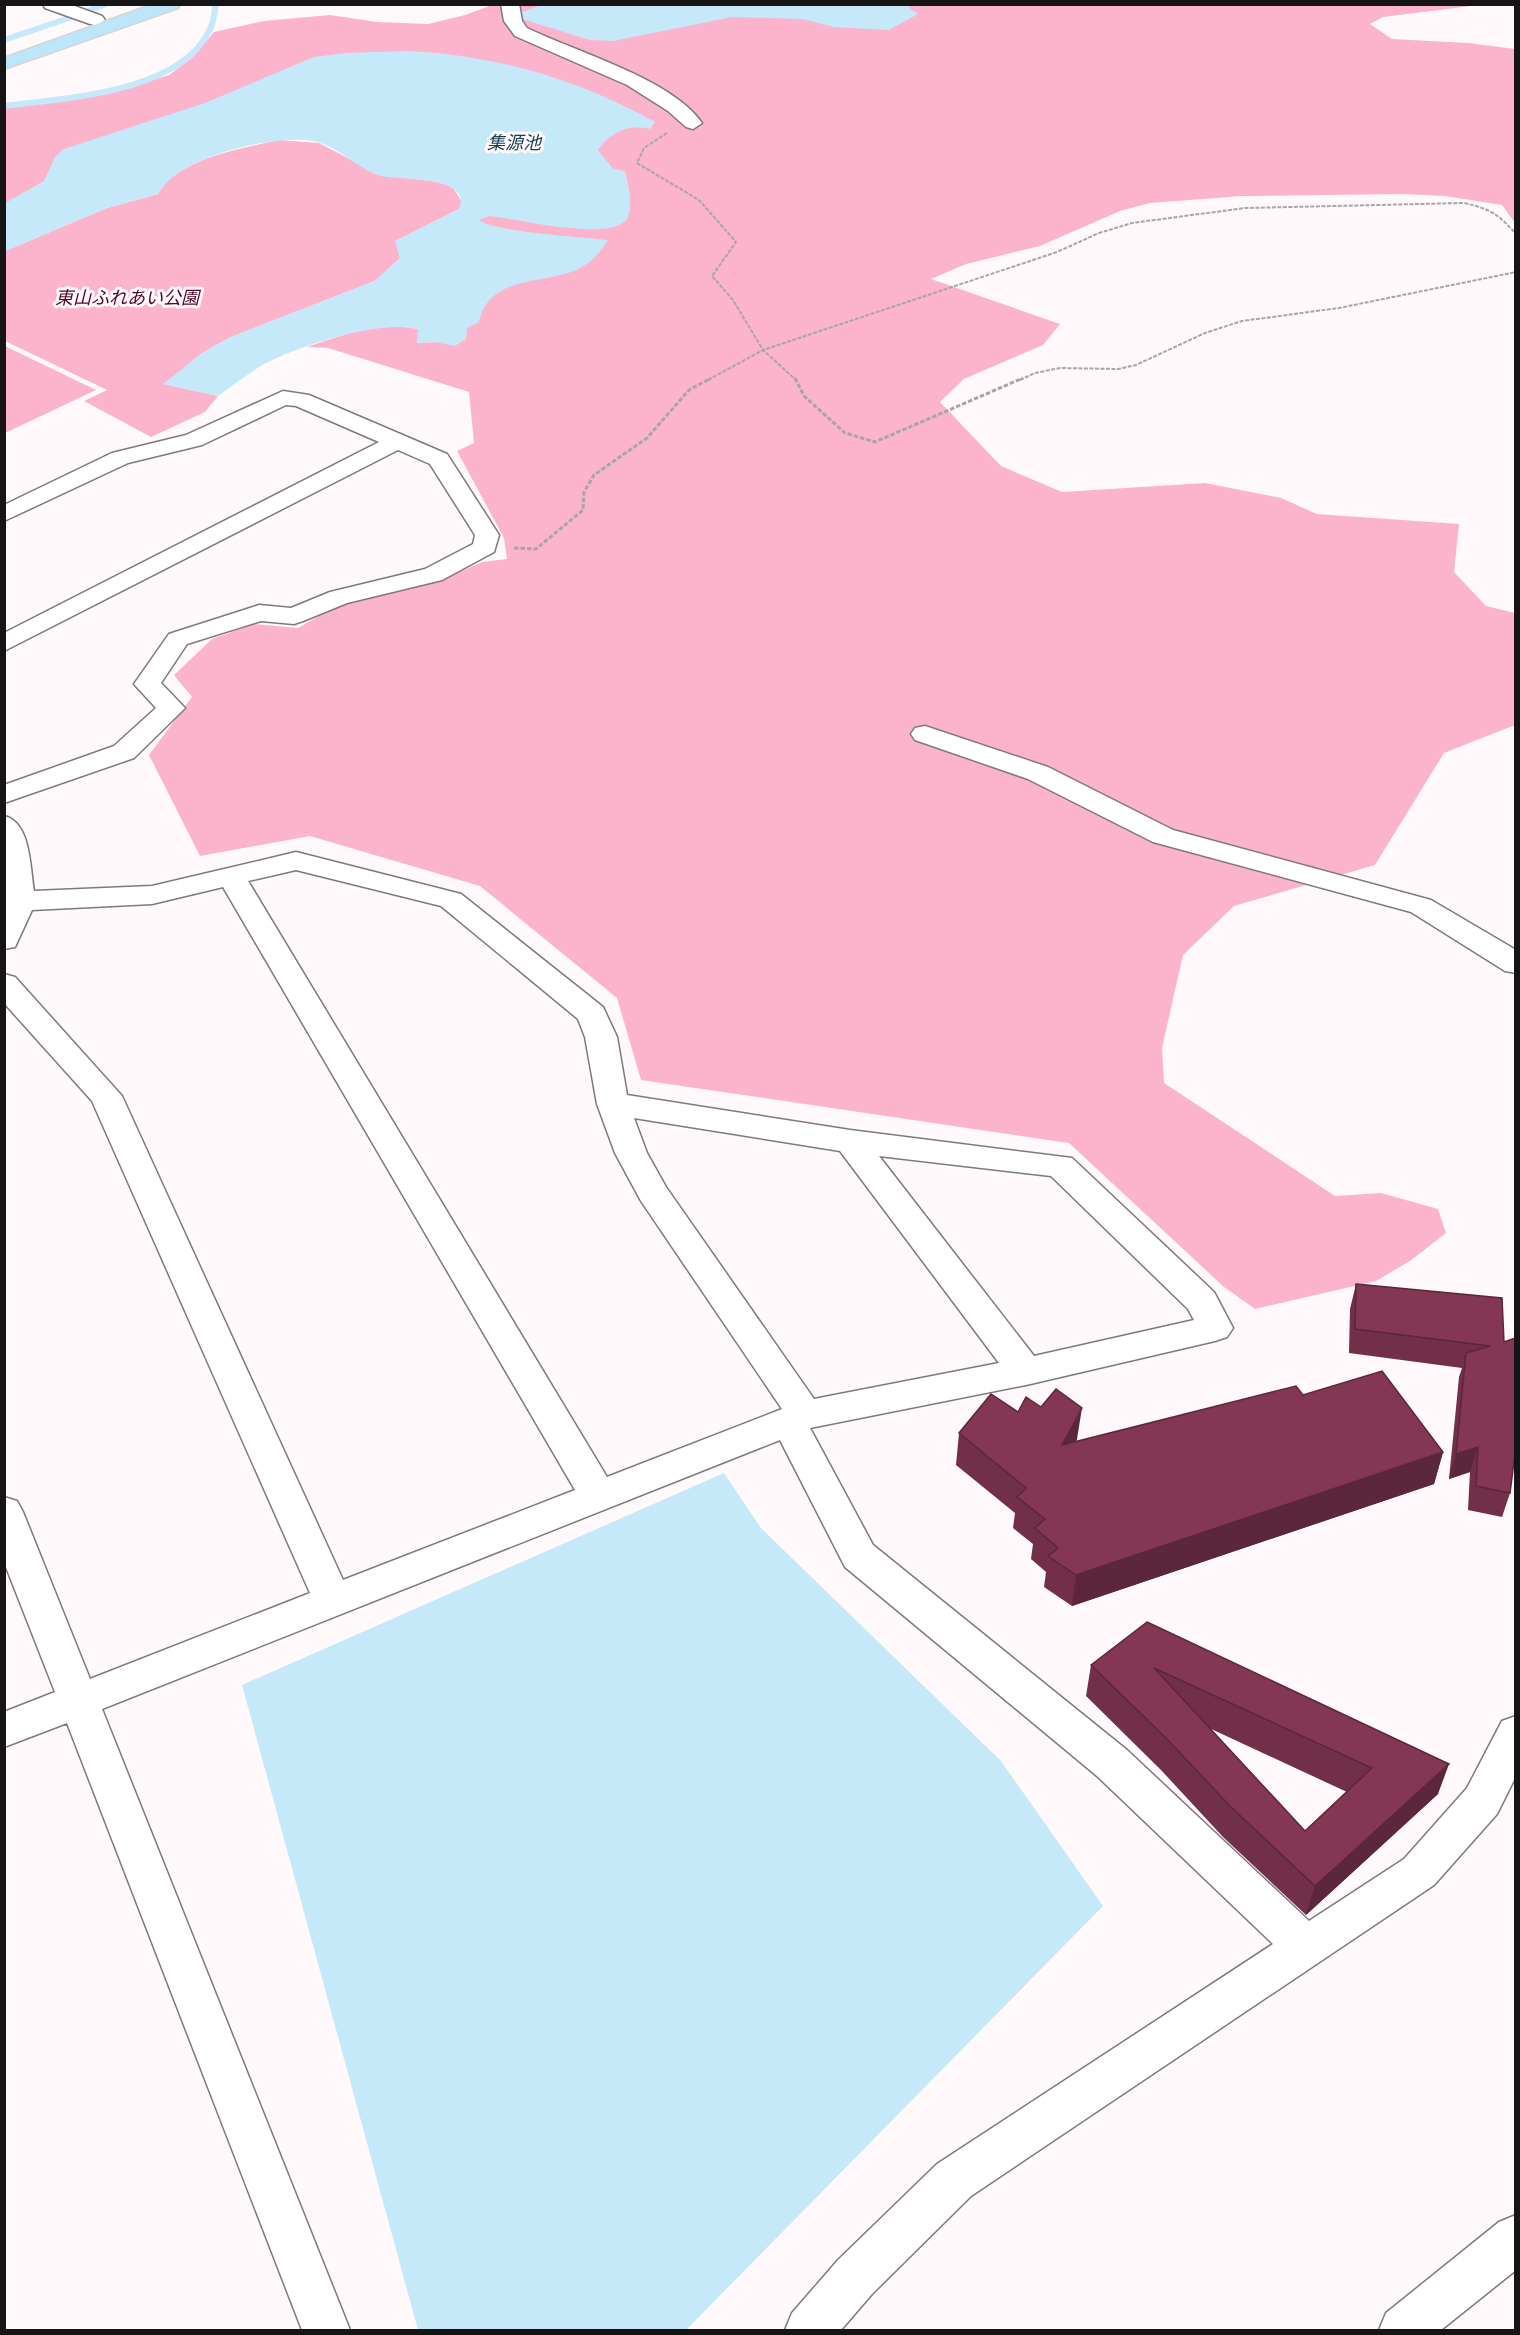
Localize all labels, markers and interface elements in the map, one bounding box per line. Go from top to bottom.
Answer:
water label: 集源池 [487,132,543,154]
park label: 東山ふれあい公園 [55,287,202,309]

